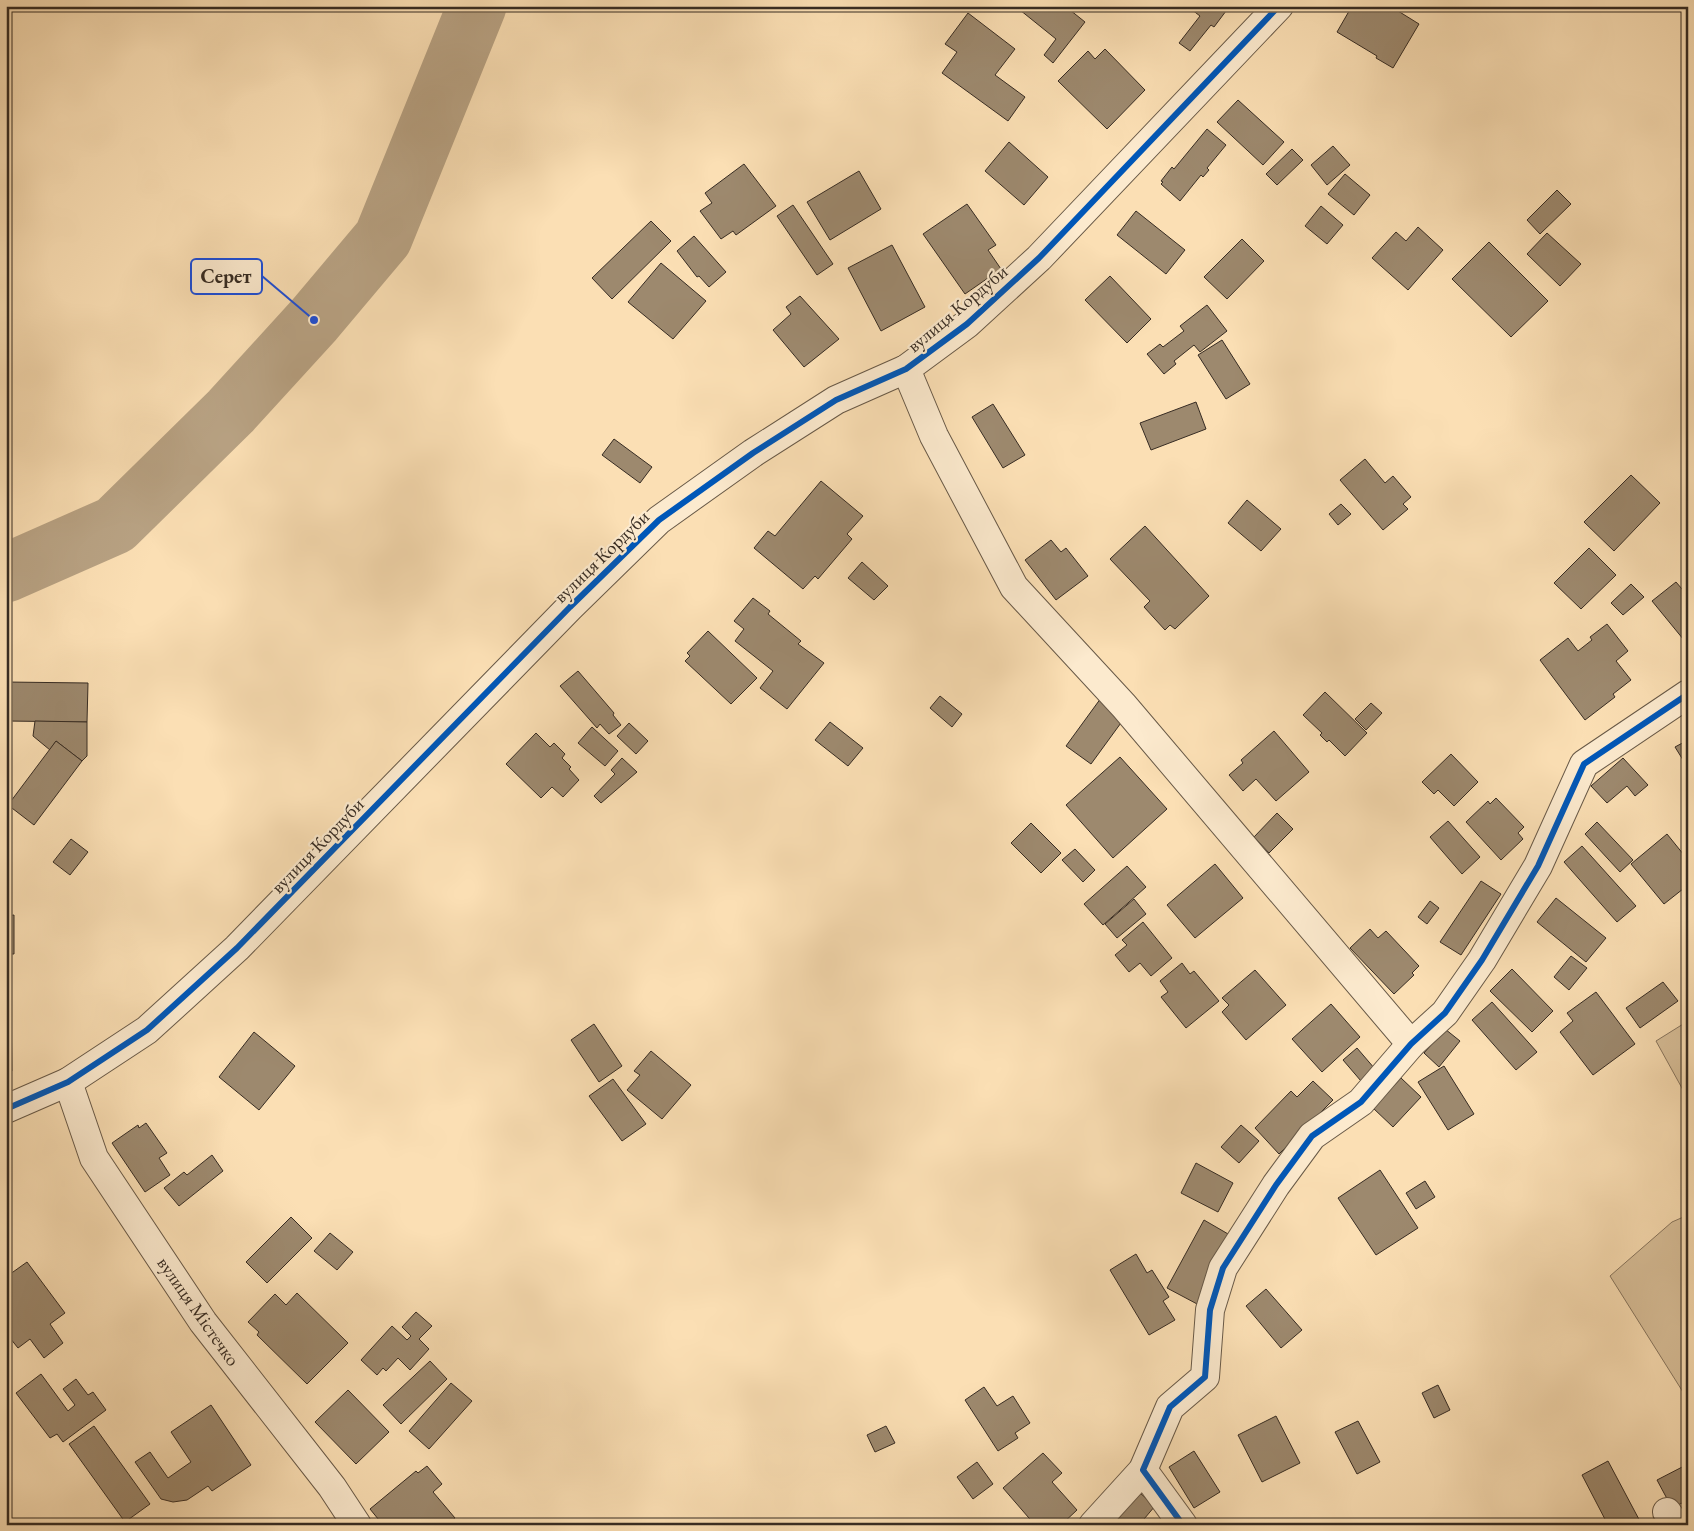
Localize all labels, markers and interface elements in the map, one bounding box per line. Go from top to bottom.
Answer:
callout: Серет [191,259,262,294]
street label: вулиця Кордуби [902,259,1013,358]
text: Серет [201,263,251,289]
street label: вулиця Кордуби [548,504,655,608]
street label: вулиця Кордуби [265,792,369,899]
street label: вулиця Містечко [152,1252,246,1371]

